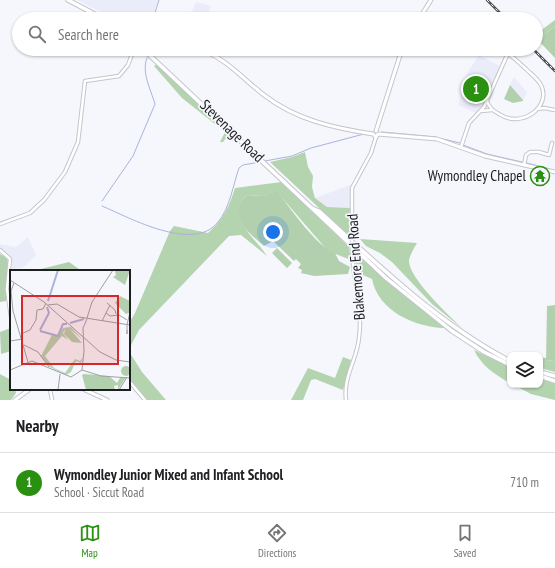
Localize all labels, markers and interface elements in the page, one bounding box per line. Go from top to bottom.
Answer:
search box [12,12,543,56]
icon: search [26,23,48,45]
text: Search here [58,25,119,44]
pin: 1 [463,74,489,104]
street label: Stevenage Road [196,95,269,166]
temple icon: Wymondley Chapel [529,165,551,187]
place label: Wymondley Chapel [428,166,527,185]
street label: Blakemore End Road [342,213,369,321]
your location [263,222,283,242]
inset map [10,270,130,390]
map controls [507,352,543,388]
button: layers [507,352,543,388]
text: Nearby [16,415,59,437]
text: Wymondley Junior Mixed and Infant School [54,465,283,484]
text: 1 [26,474,32,491]
text: 710 m [510,474,539,491]
text: School · Siccut Road [54,484,144,501]
tab: Map [79,522,101,560]
tab: Directions [258,522,296,560]
tab: Saved [454,522,476,560]

